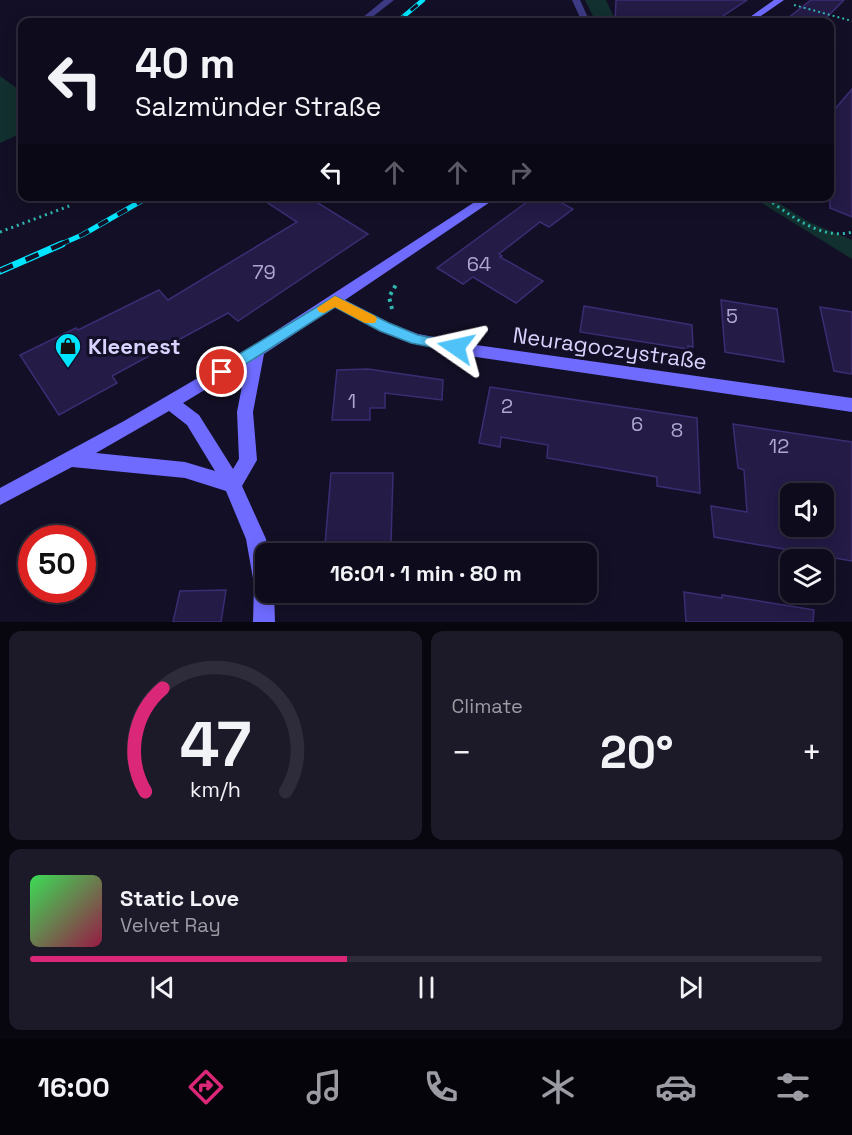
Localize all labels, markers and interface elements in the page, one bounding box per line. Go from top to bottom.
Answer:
text: 40 m [135,37,235,90]
icon: left [36,42,114,120]
text: Salzmünder Straße [135,89,381,124]
icon: left [315,156,348,189]
icon: ahead [378,156,411,189]
icon: ahead [441,156,474,189]
icon: right [504,156,537,189]
house number: 64 [467,251,491,277]
house number: 79 [252,259,276,285]
house number: 5 [726,303,738,329]
position arrow [424,315,488,379]
street label: Neuragoczystraße [511,321,709,375]
shop icon: Kleenest [53,331,83,369]
place label: Kleenest [88,332,181,360]
pin [196,346,247,397]
icon: arrive [205,355,238,388]
house number: 1 [348,388,356,414]
house number: 2 [501,393,513,419]
house number: 6 [631,411,643,437]
house number: 8 [671,417,683,443]
house number: 12 [769,433,789,459]
map controls [780,483,834,603]
button: sound [780,483,834,537]
speed limit sign: 50 [18,525,96,603]
button: layers [780,549,834,603]
text: 16:01 · 1 min · 80 m [330,559,522,587]
text: Climate [452,693,523,719]
text: 47 [179,705,251,784]
text: 20° [600,724,674,781]
text: − [452,732,472,774]
text: + [802,732,822,774]
text: km/h [190,777,241,804]
text: Static Love [120,884,239,912]
text: Velvet Ray [120,912,221,938]
icon: previous [146,971,179,1004]
icon: pause [410,971,443,1004]
icon: next [674,971,707,1004]
icon: directions [185,1066,227,1108]
icon: music [303,1066,345,1108]
icon: phone [420,1066,462,1108]
icon: climate [537,1066,579,1108]
icon: car [655,1066,697,1108]
icon: filters [772,1066,814,1108]
text: 16:00 [38,1070,110,1105]

